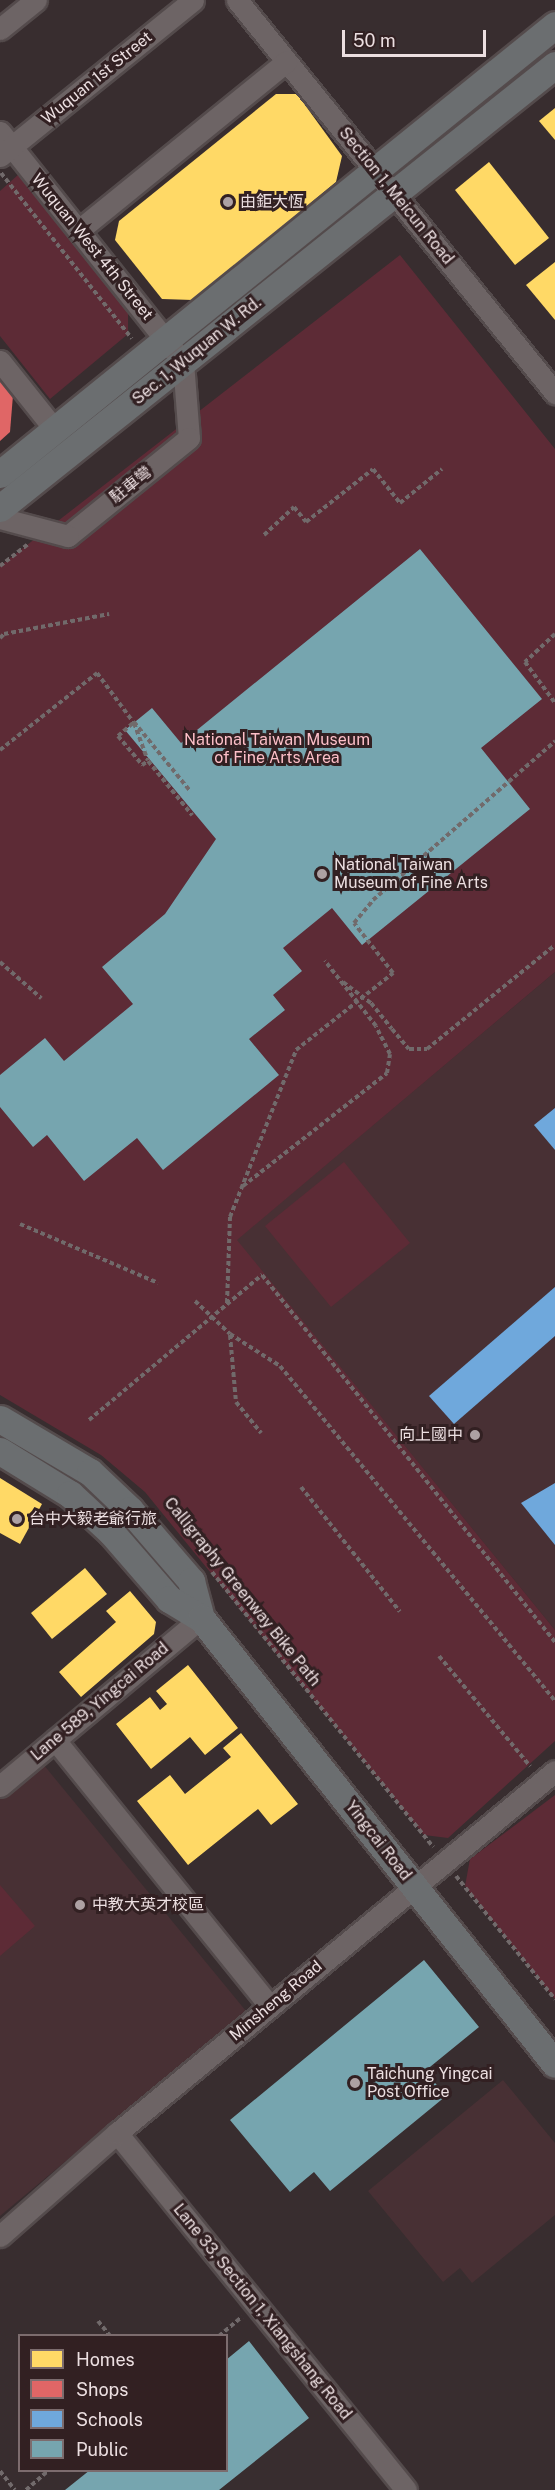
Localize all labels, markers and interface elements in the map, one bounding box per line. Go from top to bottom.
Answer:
scale bar [345,18,489,56]
street label: Wuquan 1st Street [38,28,156,128]
text: 50 m [353,30,396,51]
street label: Section 1, Meicun Road [335,124,457,268]
street label: Wuquan West 4th Street [27,170,157,324]
place label: 由鉅大恆 [240,192,304,212]
marker: 由鉅大恆 [221,195,235,209]
street label: Sec. 1, Wuquan W. Rd. [128,293,266,409]
street label: 駐車彎 [106,462,156,508]
park label: National Taiwan Museum of Fine Arts Area [184,730,370,768]
place label: National Taiwan Museum of Fine Arts [334,855,488,893]
marker: National Taiwan Museum of Fine Arts [315,867,329,881]
place label: 向上國中 [399,1425,463,1445]
marker: 向上國中 [468,1428,482,1442]
street label: Calligraphy Greenway Bike Path [160,1494,324,1690]
place label: 台中大毅老爺行旅 [29,1509,157,1529]
marker: 台中大毅老爺行旅 [10,1512,24,1526]
street label: Lane 589, Yingcai Road [27,1639,173,1765]
street label: Yingcai Road [341,1797,415,1885]
place label: 中教大英才校區 [92,1895,204,1915]
marker: 中教大英才校區 [73,1898,87,1912]
street label: Minsheng Road [226,1957,326,2045]
place label: Taichung Yingcai Post Office [367,2064,492,2102]
marker: Taichung Yingcai Post Office [348,2076,362,2090]
street label: Lane 33, Section 1, Xiangshang Road [169,2200,355,2424]
legend [18,2334,228,2472]
text: Homes [76,2349,135,2370]
text: Shops [76,2379,128,2400]
text: Schools [76,2409,143,2430]
text: Public [76,2439,128,2460]

